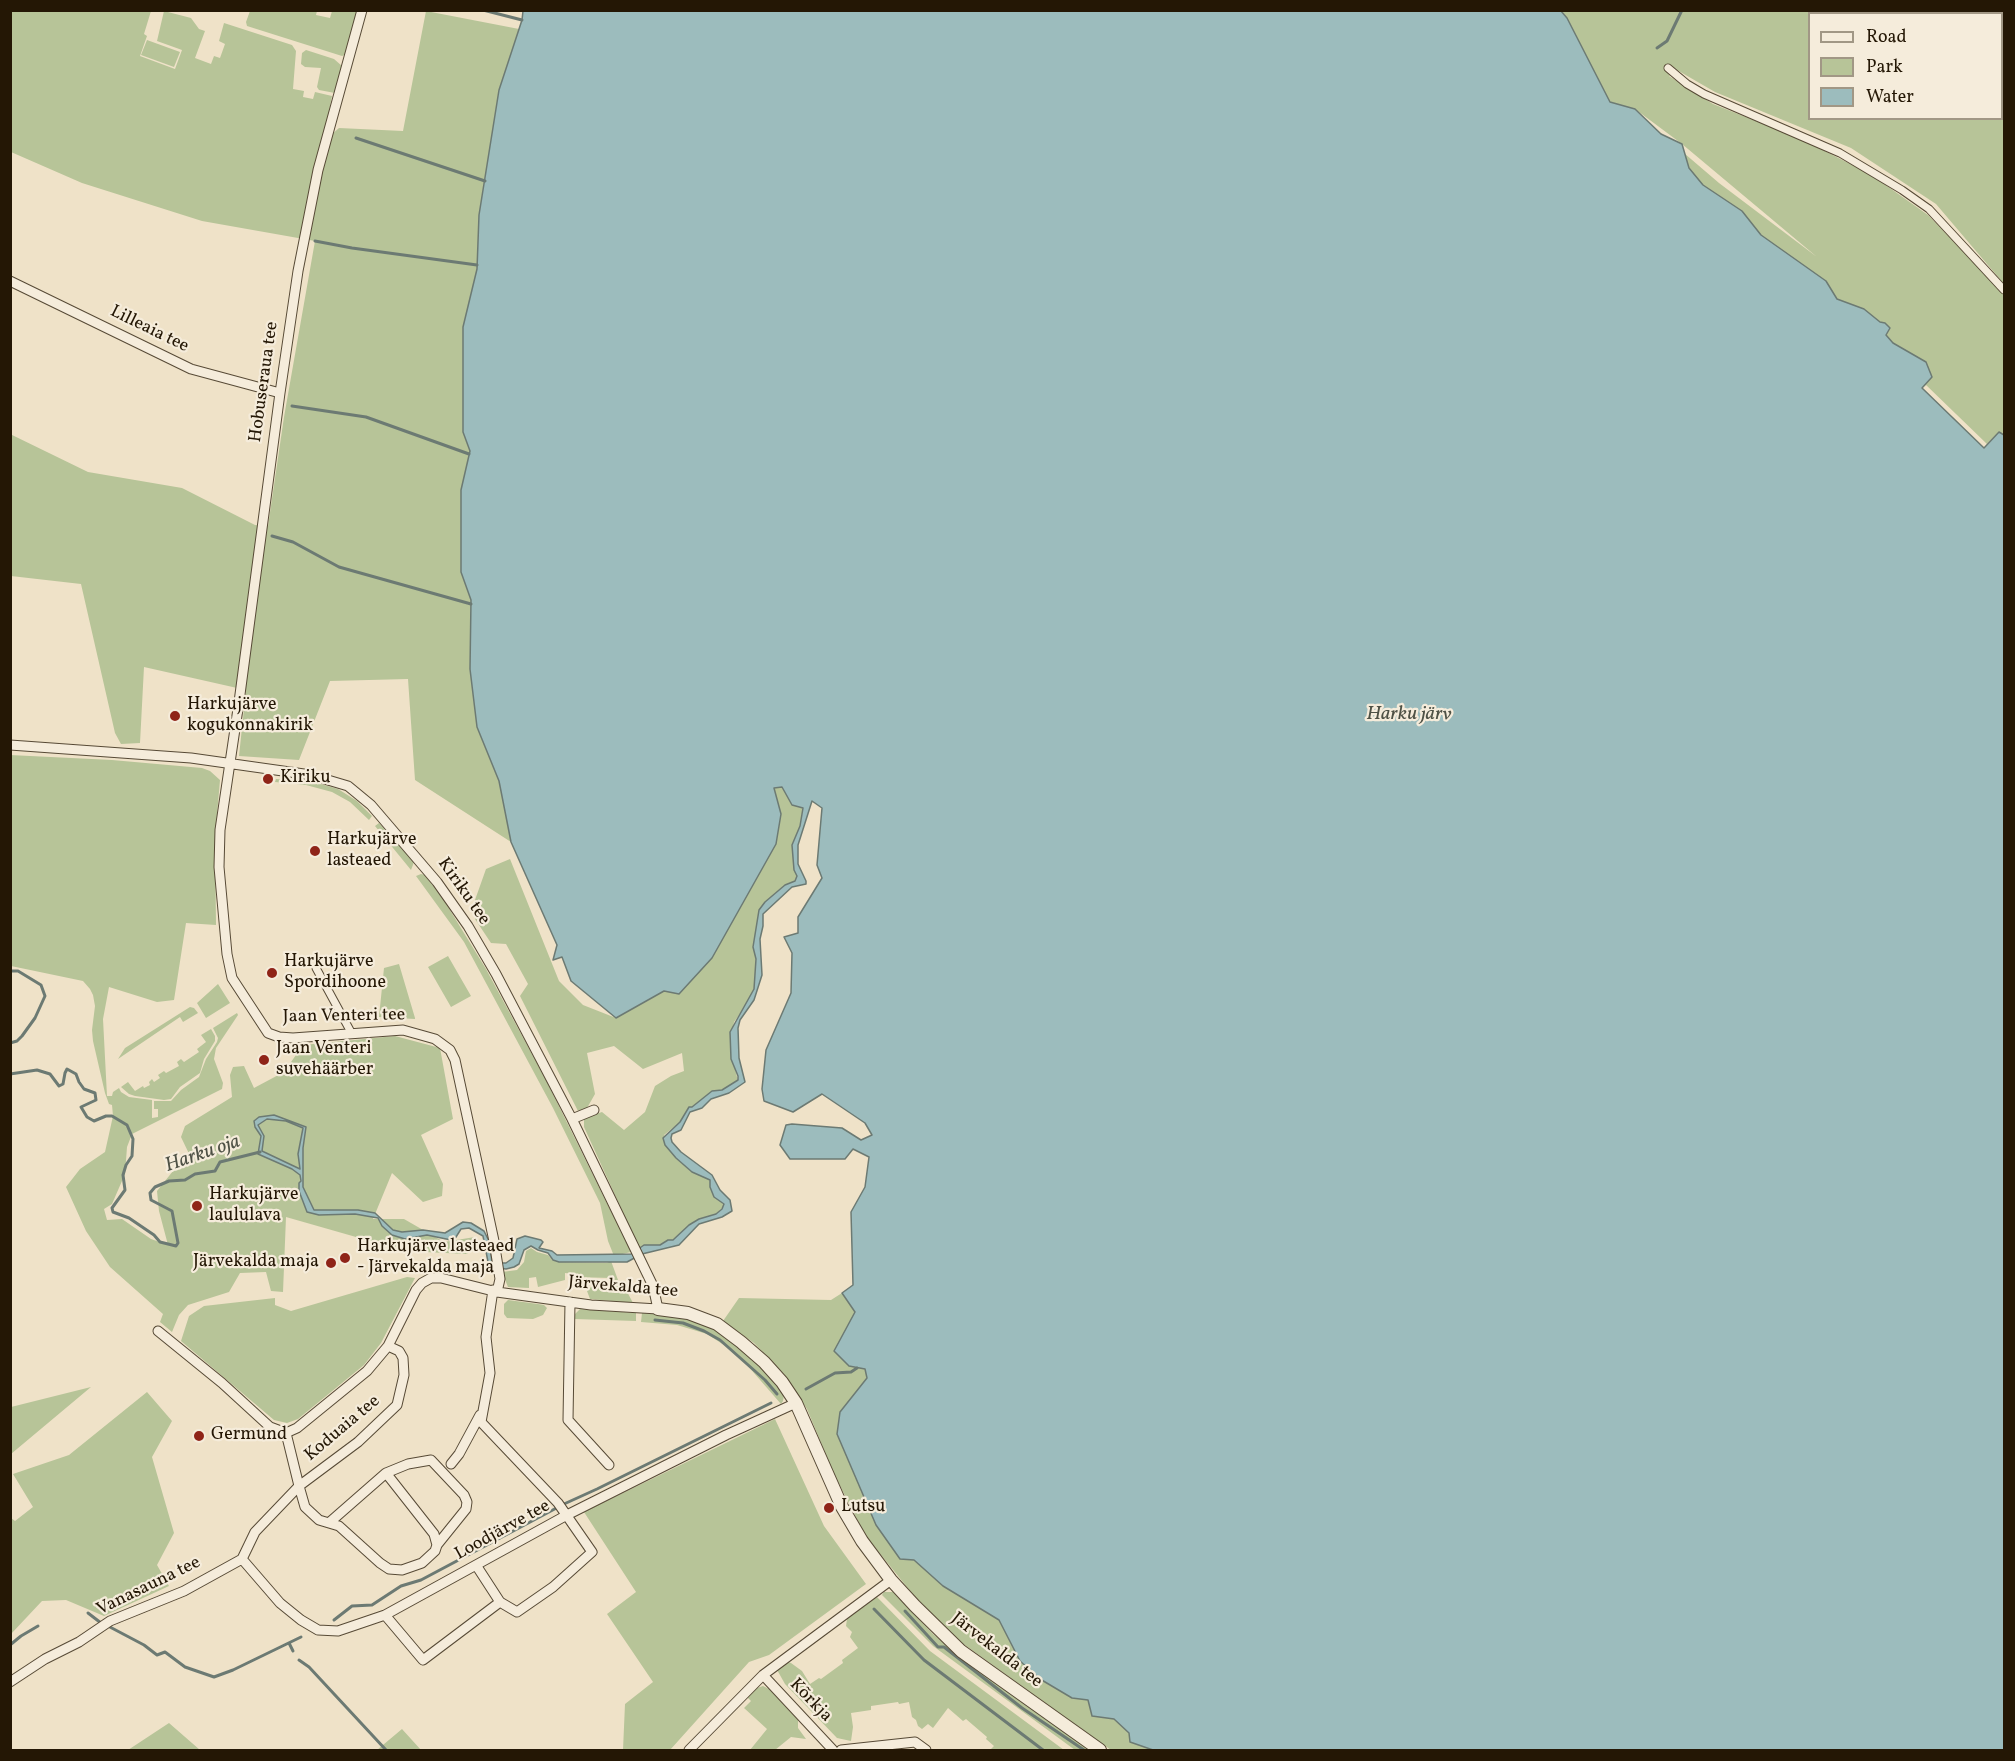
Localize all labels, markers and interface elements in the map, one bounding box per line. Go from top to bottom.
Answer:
legend [1808,12,2003,120]
text: Road [1866,25,1907,50]
text: Park [1866,55,1903,80]
text: Water [1866,85,1914,110]
street label: Lilleaia tee [106,302,192,358]
street label: Hobuseraua tee [246,320,284,444]
place label: Harkujärve kogukonnakirik [187,695,313,738]
water label: Harku järv [1366,703,1452,727]
marker: Harkujärve kogukonnakirik [168,709,182,723]
place label: Kiriku [280,768,331,790]
marker: Kiriku [261,772,275,786]
place label: Harkujärve lasteaed [327,830,416,872]
marker: Harkujärve lasteaed [308,844,322,858]
street label: Kiriku tee [432,854,494,930]
place label: Harkujärve Spordihoone [284,952,386,994]
marker: Harkujärve Spordihoone [265,966,279,980]
street label: Jaan Venteri tee [283,1005,405,1029]
place label: Jaan Venteri suvehäärber [276,1039,373,1082]
marker: Jaan Venteri suvehäärber [257,1053,271,1067]
water label: Harku oja [162,1131,244,1179]
place label: Harkujärve laululava [209,1185,298,1228]
marker: Harkujärve laululava [190,1199,204,1213]
place label: Harkujärve lasteaed - Järvekalda maja [357,1237,514,1280]
marker: Harkujärve lasteaed - Järvekalda maja [338,1251,352,1265]
place label: Järvekalda maja [193,1252,319,1274]
marker: Järvekalda maja [324,1256,338,1270]
street label: Järvekalda tee [567,1272,679,1304]
street label: Koduaia tee [301,1391,385,1467]
place label: Germund [211,1425,287,1447]
marker: Germund [192,1429,206,1443]
street label: Loodjärve tee [452,1496,554,1566]
place label: Lutsu [841,1497,885,1519]
marker: Lutsu [822,1501,836,1515]
street label: Vanasauna tee [94,1553,204,1621]
street label: Järvekalda tee [946,1609,1046,1693]
street label: Kõrkja [784,1675,836,1727]

